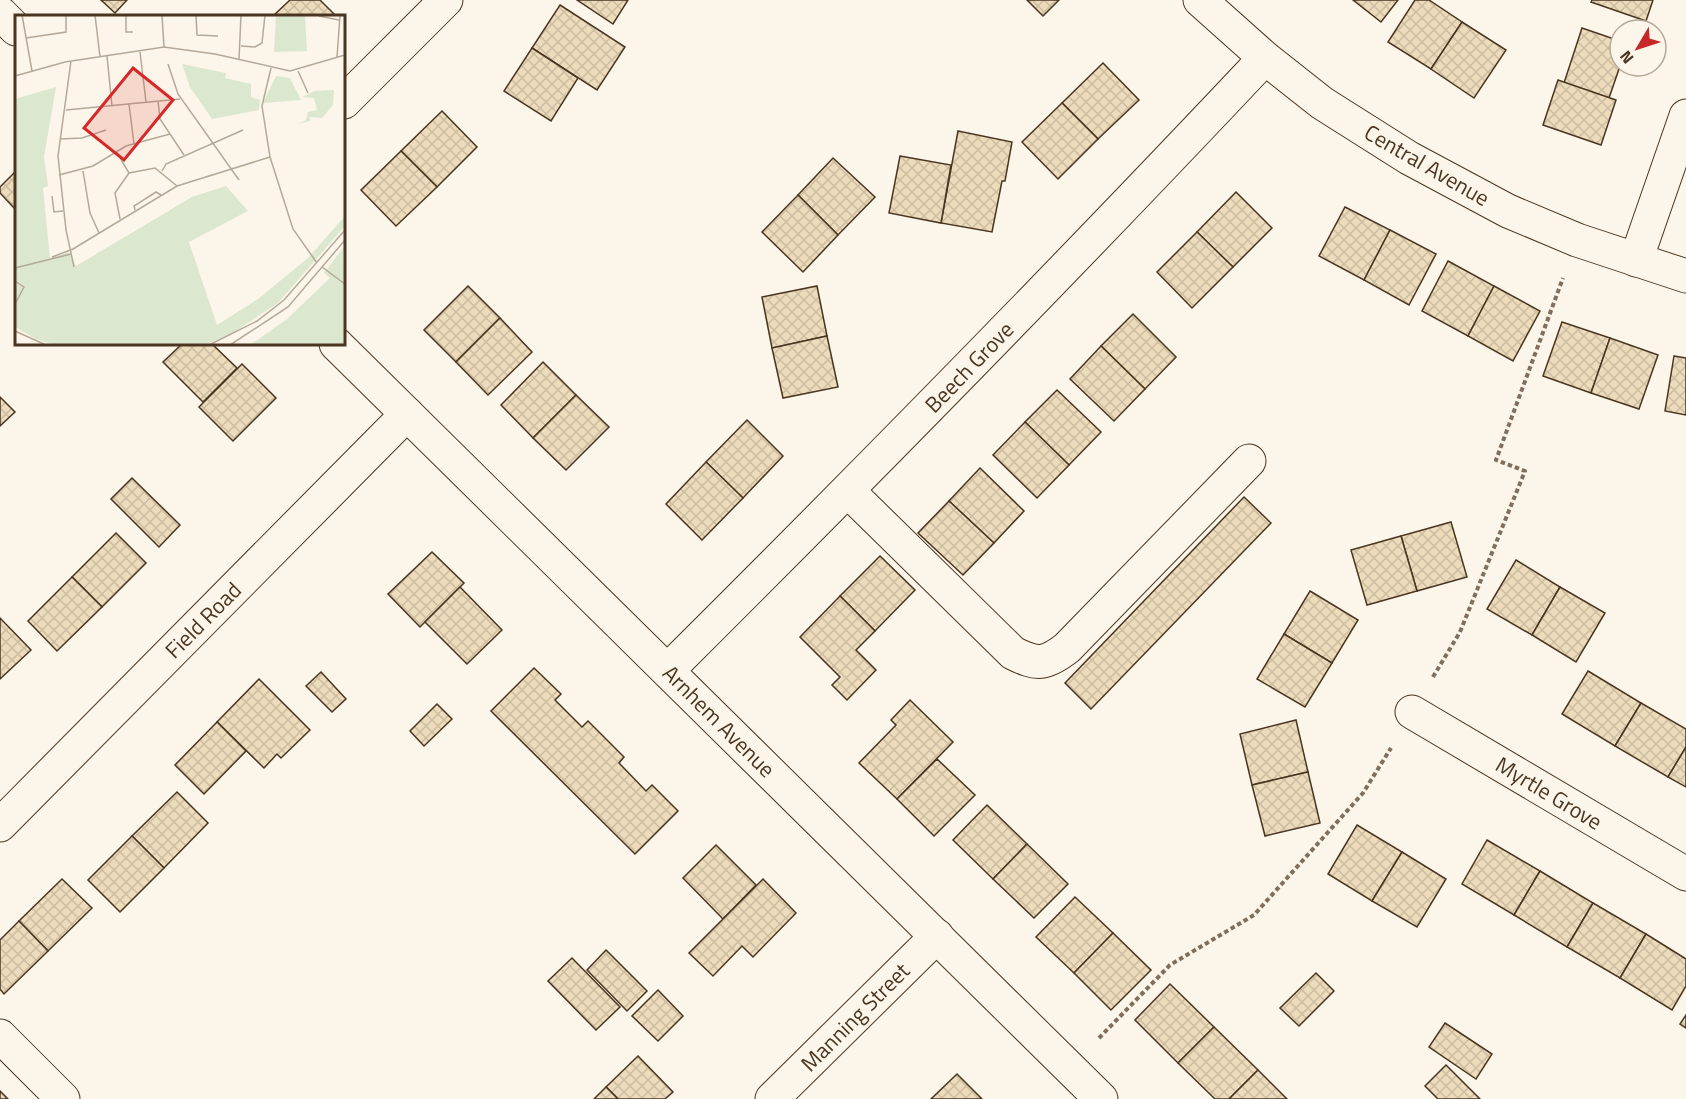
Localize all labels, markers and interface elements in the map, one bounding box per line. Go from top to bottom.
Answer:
inset map [15,15,345,345]
north arrow [1608,18,1668,78]
text: N [1614,46,1639,69]
street label: Central Avenue [1358,115,1496,215]
street label: Beech Grove [917,314,1021,420]
street label: Field Road [157,574,249,666]
street label: Arnhem Avenue [655,657,783,785]
street label: Myrtle Grove [1489,748,1609,838]
street label: Manning Street [793,954,918,1079]

